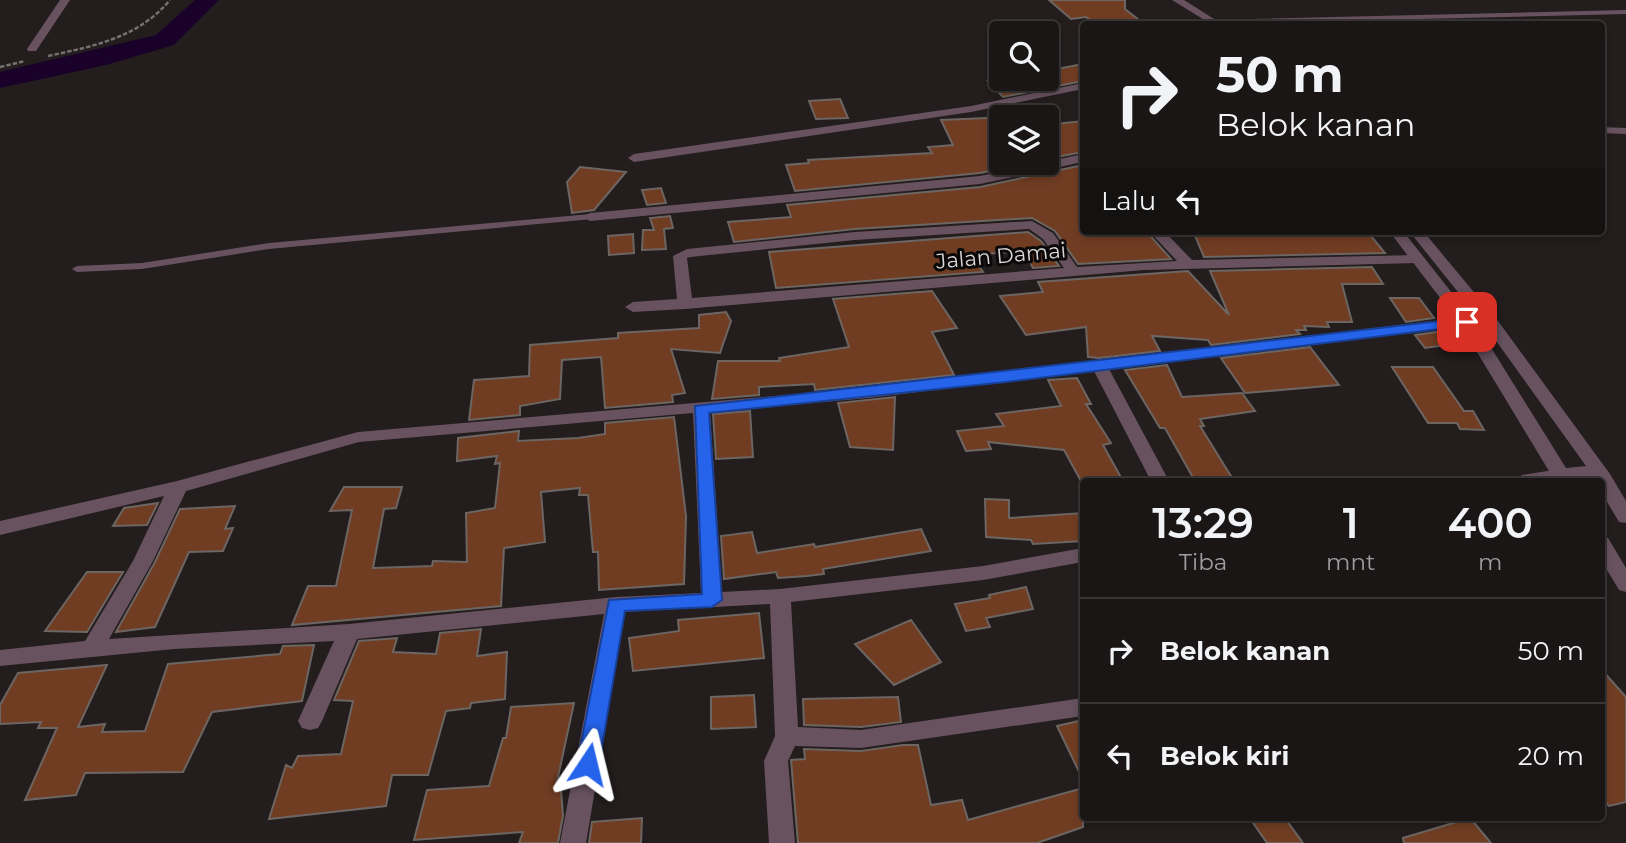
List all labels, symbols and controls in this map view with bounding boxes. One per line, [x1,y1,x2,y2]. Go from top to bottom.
map controls [989,21,1059,175]
button: search [989,21,1059,91]
text: 50 m [1216,45,1344,104]
icon: right [1101,49,1192,140]
button: layers [989,105,1059,175]
text: Belok kanan [1216,105,1416,144]
icon: left [1170,182,1208,220]
text: Lalu [1101,185,1156,217]
street label: Jalan Damai [934,237,1067,274]
pin [1437,292,1497,352]
icon: arrive [1448,303,1486,341]
text: 13:29 [1152,497,1254,549]
text: 1 [1343,497,1359,549]
text: 400 [1448,497,1533,549]
text: Tiba [1179,548,1227,576]
text: mnt [1326,548,1375,576]
text: m [1478,548,1502,576]
icon: right [1101,632,1139,670]
text: Belok kanan [1160,635,1330,667]
text: 50 m [1518,635,1584,667]
position arrow [551,727,625,801]
icon: left [1101,737,1139,775]
text: Belok kiri [1160,740,1289,772]
text: 20 m [1518,740,1584,772]

